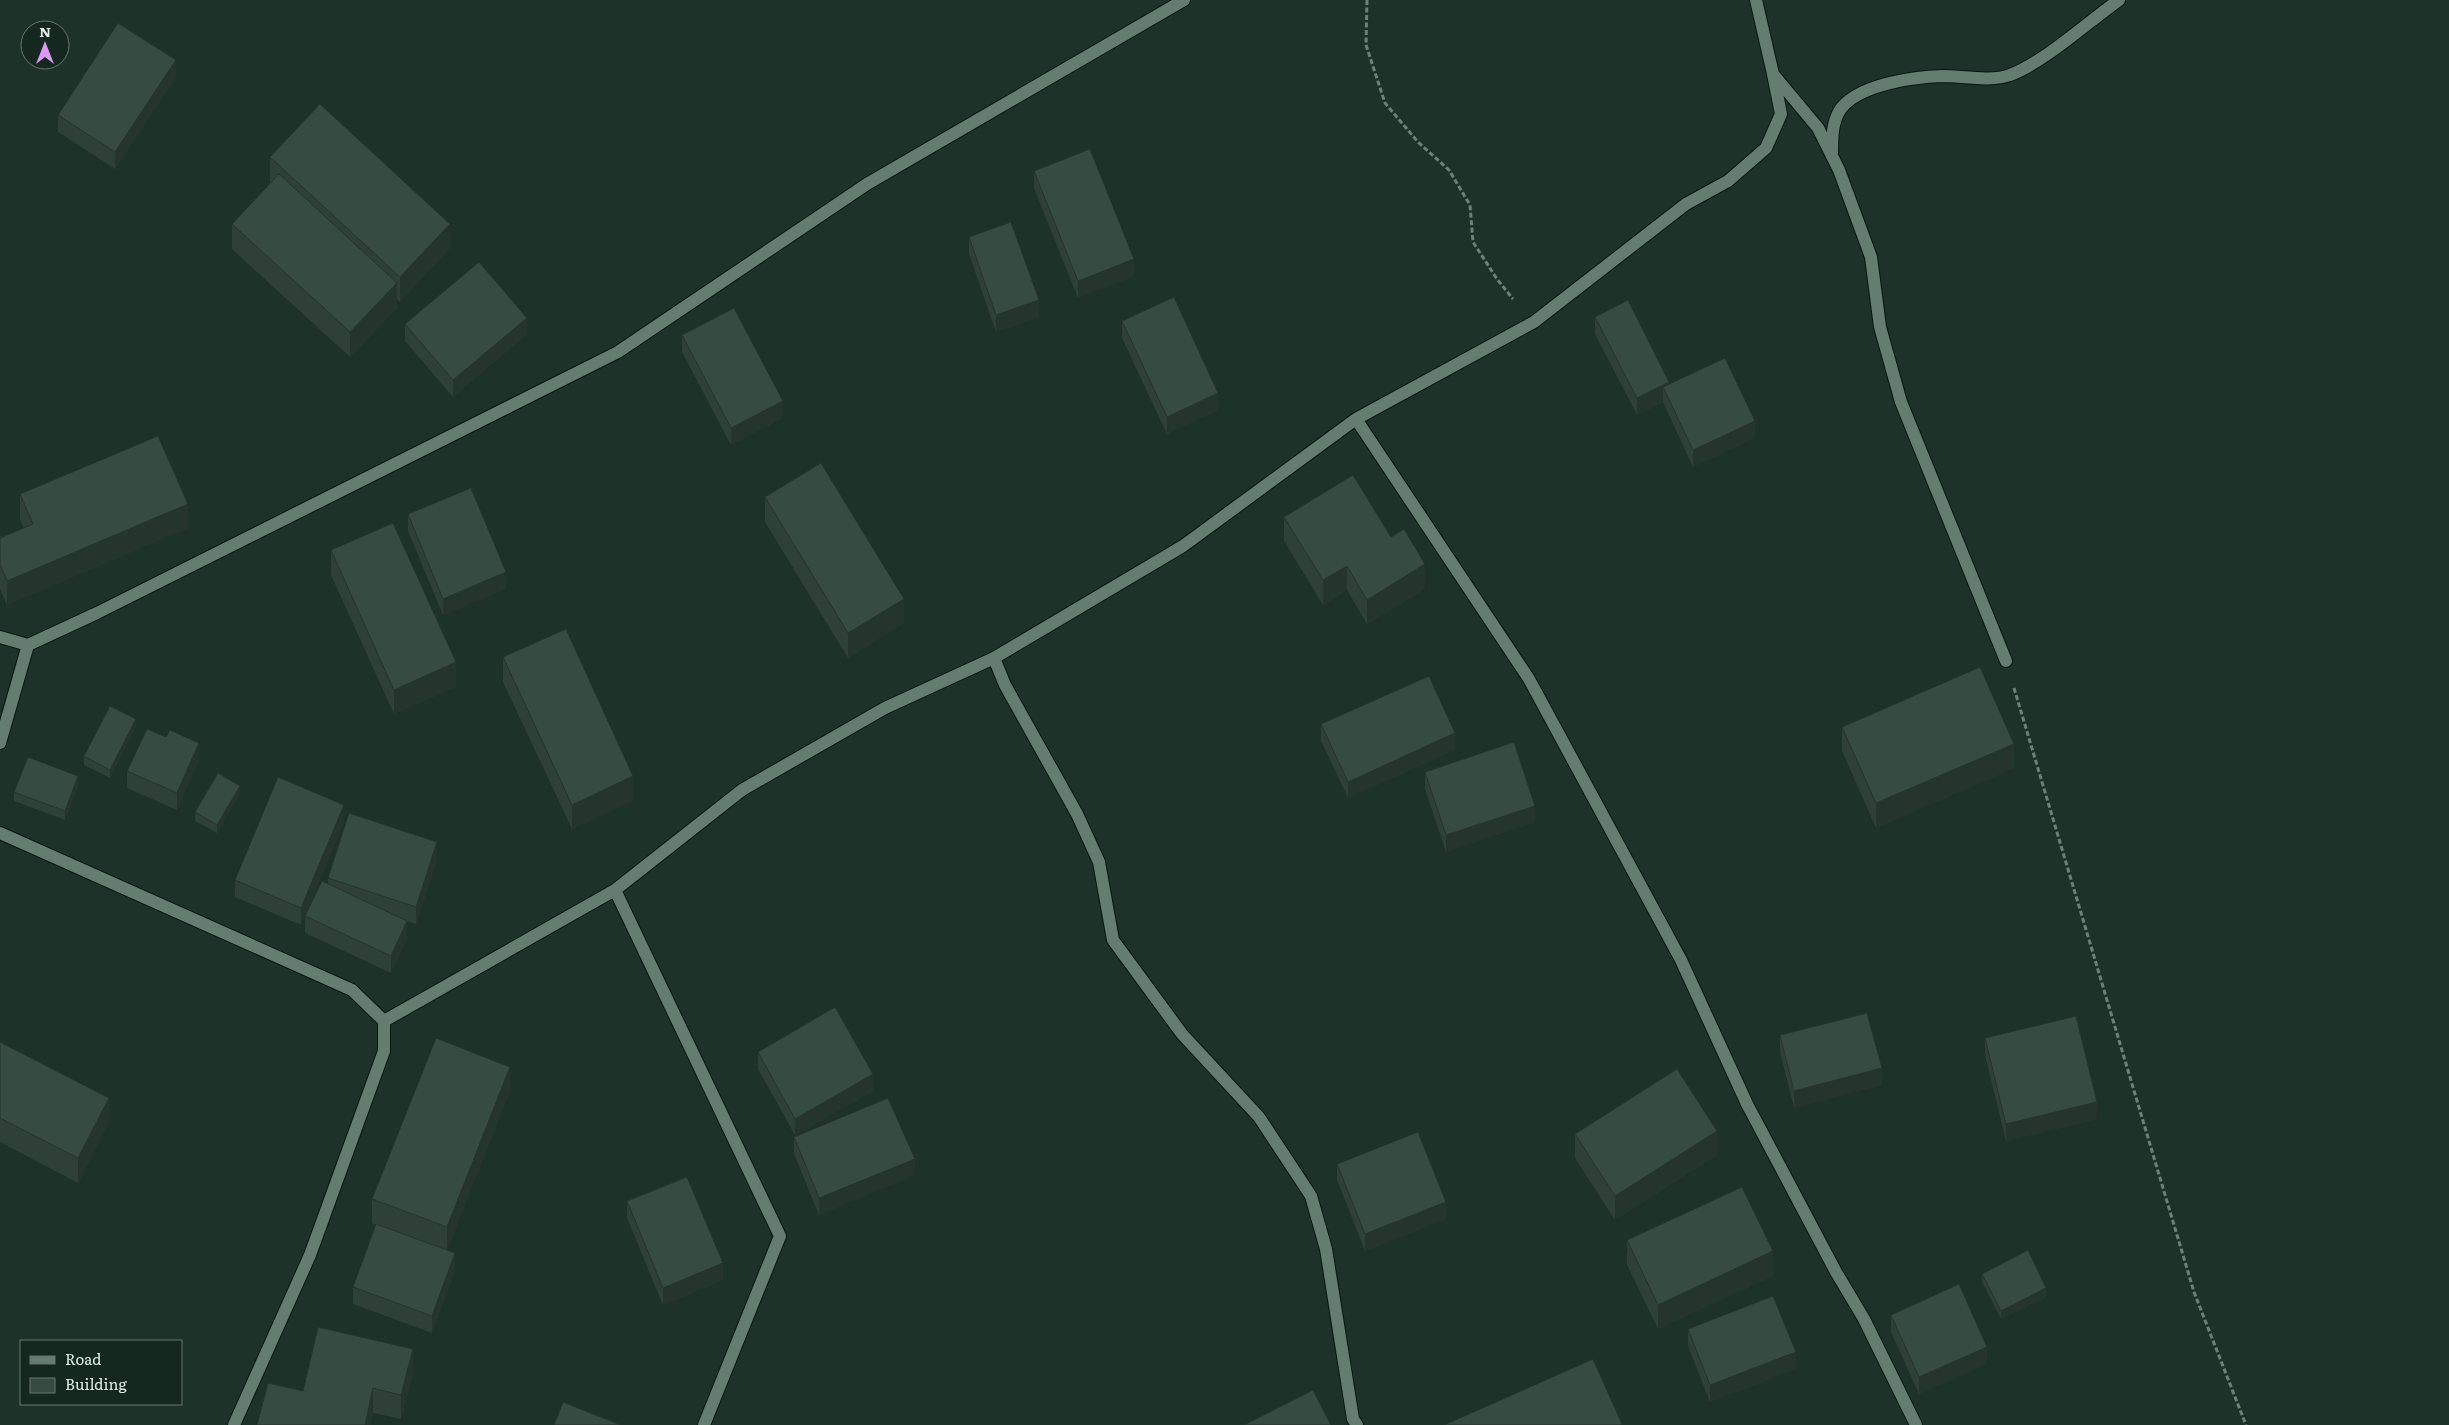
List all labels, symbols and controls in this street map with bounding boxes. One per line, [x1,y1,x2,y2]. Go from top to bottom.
north arrow [20,20,70,70]
text: N [39,21,51,41]
legend [20,1340,182,1405]
text: Road [65,1347,101,1370]
text: Building [65,1372,127,1395]

